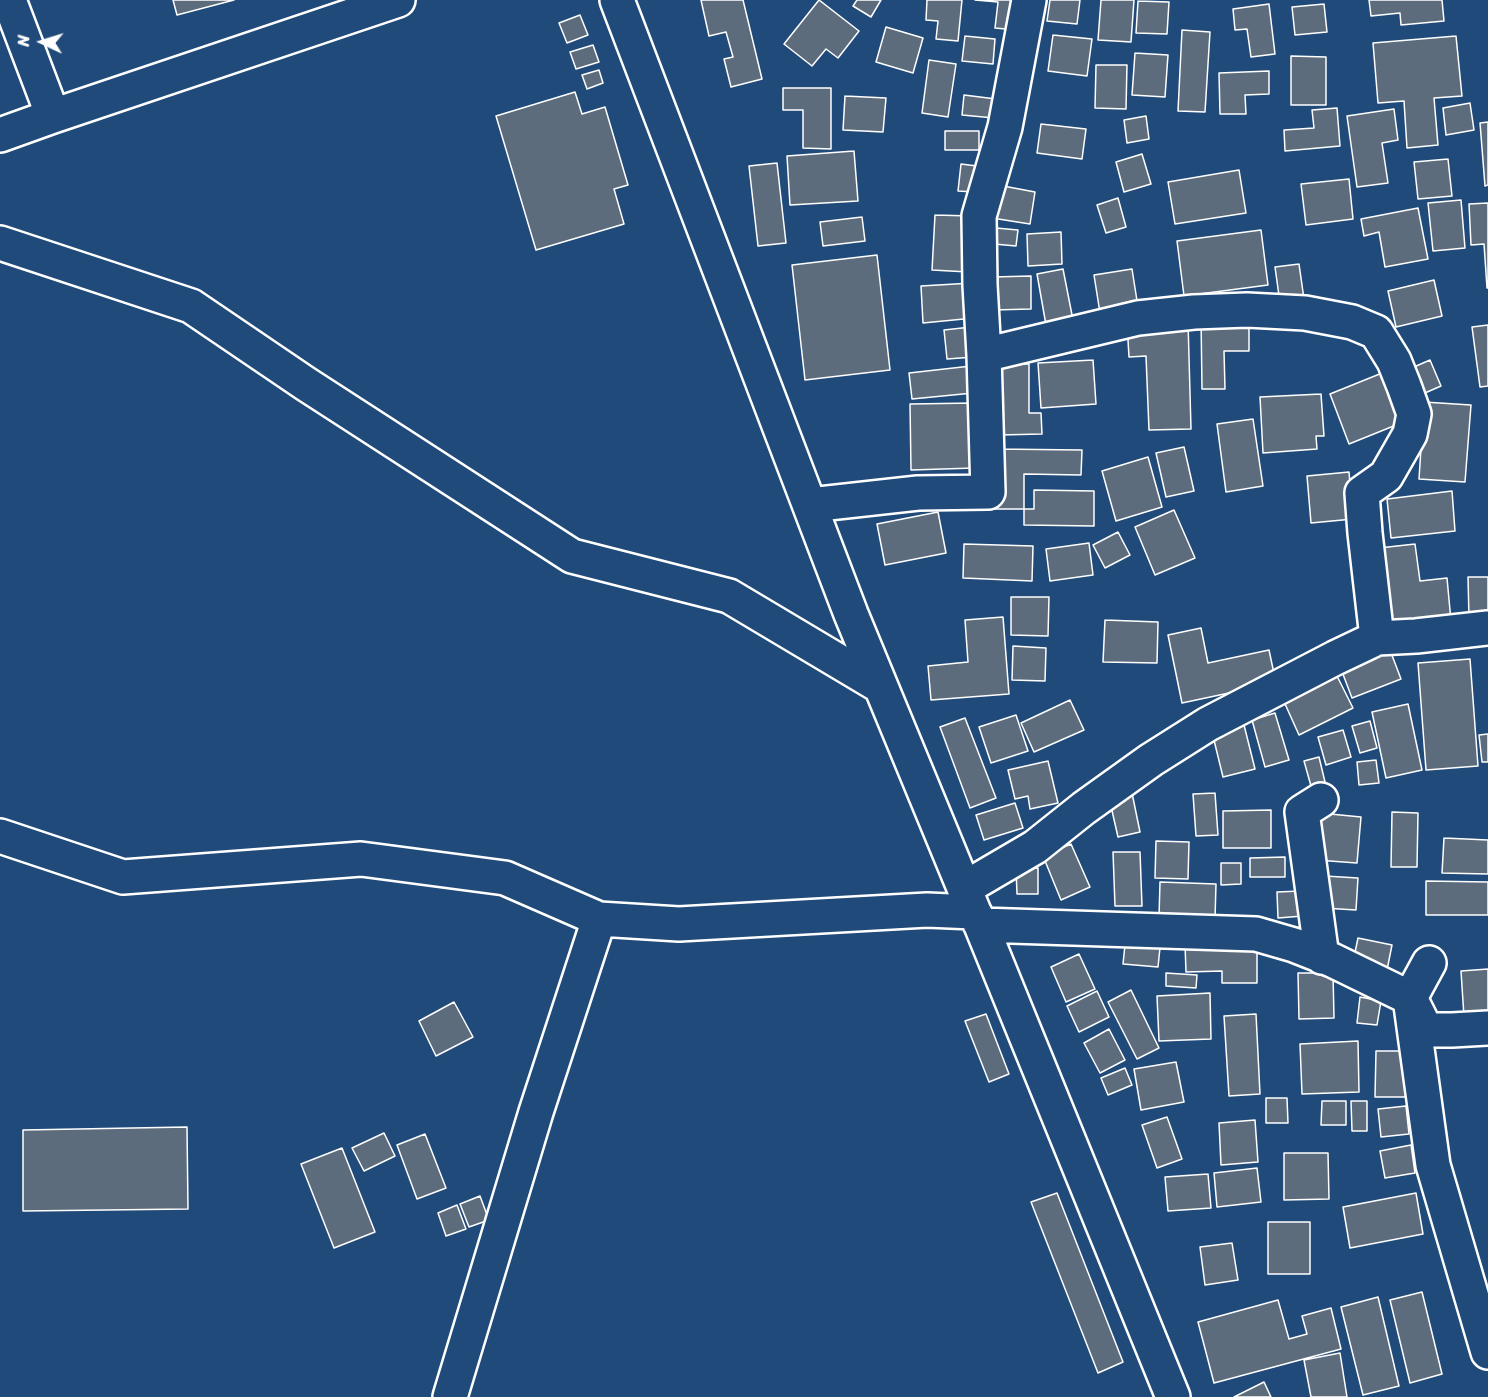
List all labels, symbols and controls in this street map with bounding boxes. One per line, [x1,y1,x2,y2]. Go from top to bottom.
north arrow [12,12,72,72]
text: N [9,34,38,47]

